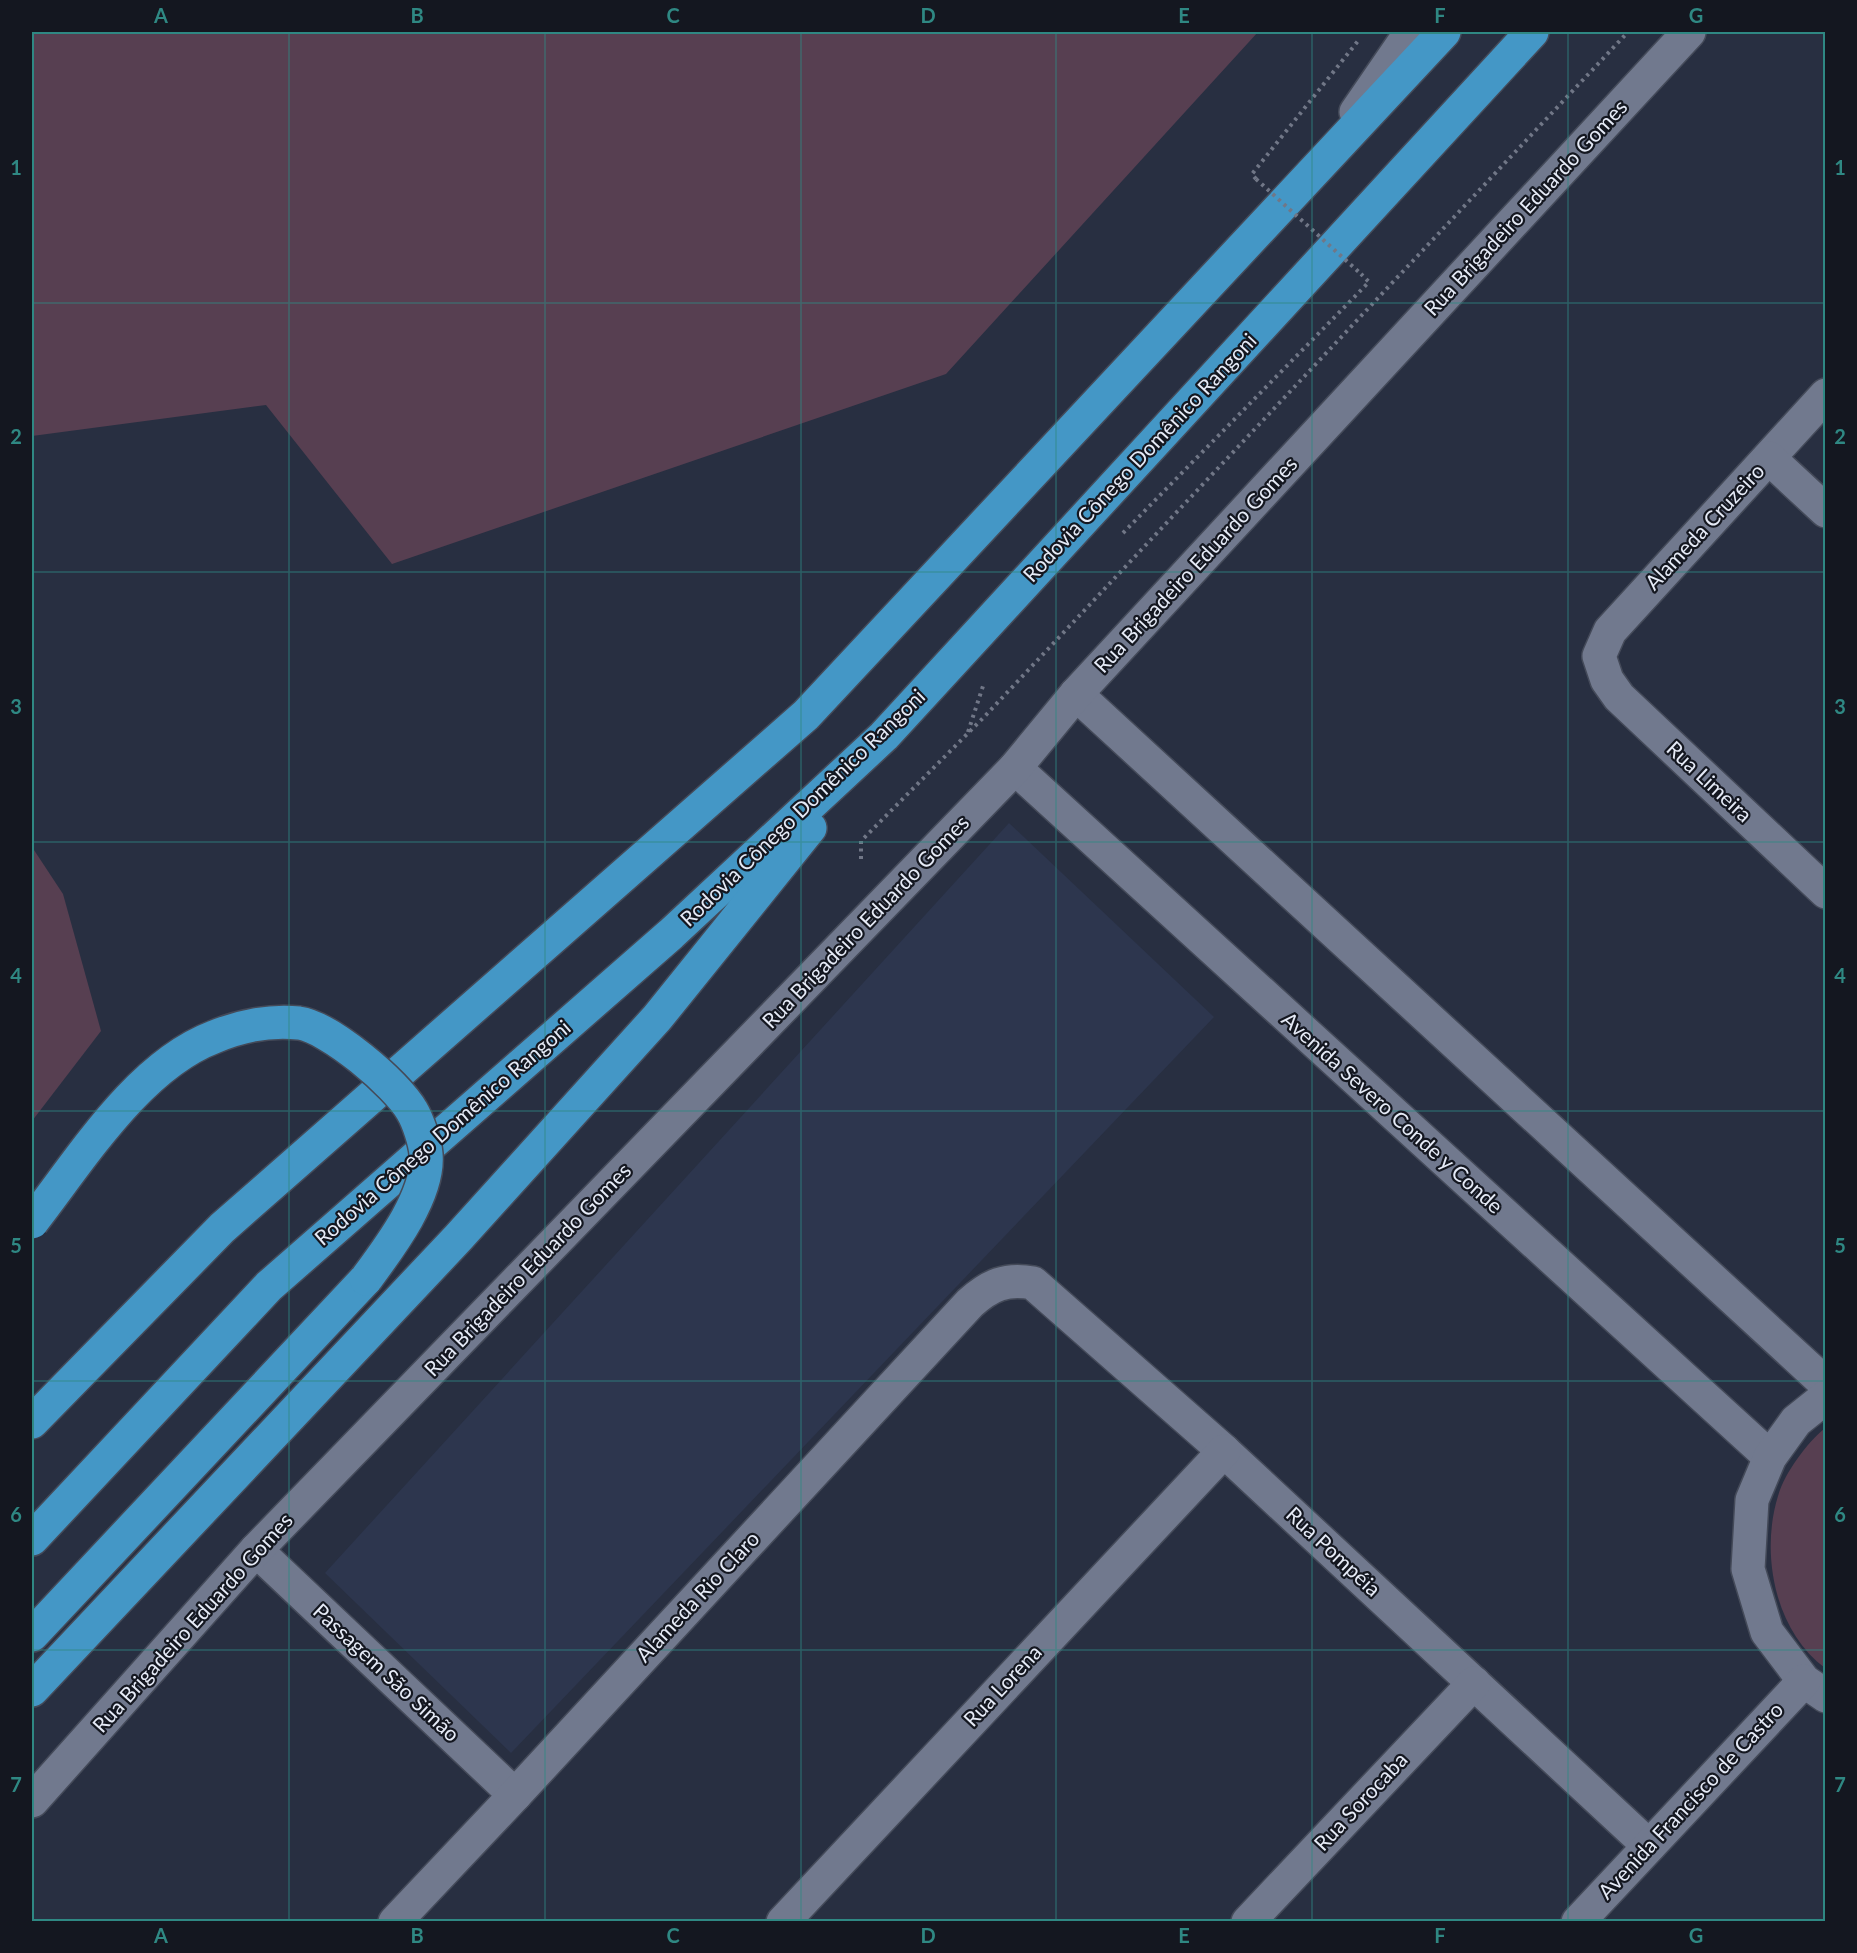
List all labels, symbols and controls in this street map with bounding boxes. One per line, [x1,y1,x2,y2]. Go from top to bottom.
text: A [153,3,168,27]
text: B [410,3,424,27]
text: C [666,3,680,27]
text: D [920,3,936,27]
text: E [1178,3,1190,27]
text: F [1434,3,1446,27]
text: G [1689,3,1703,27]
street label: Rua Brigadeiro Eduardo Gomes [1418,94,1632,320]
text: 1 [10,155,22,179]
text: 1 [1834,155,1846,179]
street label: Rodovia Cônego Domênico Rangoni [1017,328,1261,586]
text: 2 [10,424,22,448]
text: 2 [1834,424,1846,448]
street label: Rua Brigadeiro Eduardo Gomes [1088,451,1302,677]
street label: Alameda Cruzeiro [1639,458,1769,594]
street label: Rodovia Cônego Domênico Rangoni [674,683,930,931]
text: 3 [10,694,22,718]
text: 3 [1834,694,1846,718]
street label: Rua Limeira [1662,735,1758,827]
street label: Rua Brigadeiro Eduardo Gomes [756,809,973,1033]
text: 4 [10,963,22,987]
text: 4 [1834,963,1846,987]
street label: Avenida Severo Conde y Conde [1277,1006,1509,1218]
street label: Rodovia Cônego Domênico Rangoni [309,1014,575,1250]
street label: Rua Brigadeiro Eduardo Gomes [418,1157,635,1381]
text: 5 [10,1233,22,1257]
text: 5 [1834,1233,1846,1257]
street label: Rua Pompéia [1282,1501,1386,1601]
text: 6 [10,1502,22,1526]
text: 6 [1834,1502,1846,1526]
street label: Rua Brigadeiro Eduardo Gomes [87,1507,297,1737]
street label: Alameda Rio Claro [630,1525,764,1666]
street label: Passagem São Simão [309,1598,465,1746]
street label: Rua Lorena [958,1639,1046,1731]
street label: Avenida Francisco de Castro [1592,1696,1788,1903]
street label: Rua Sorocaba [1308,1747,1412,1855]
text: 7 [10,1772,22,1796]
text: 7 [1834,1772,1846,1796]
text: A [153,1923,168,1947]
text: B [410,1923,424,1947]
text: C [666,1923,680,1947]
text: D [920,1923,936,1947]
text: E [1178,1923,1190,1947]
text: F [1434,1923,1446,1947]
text: G [1689,1923,1703,1947]

